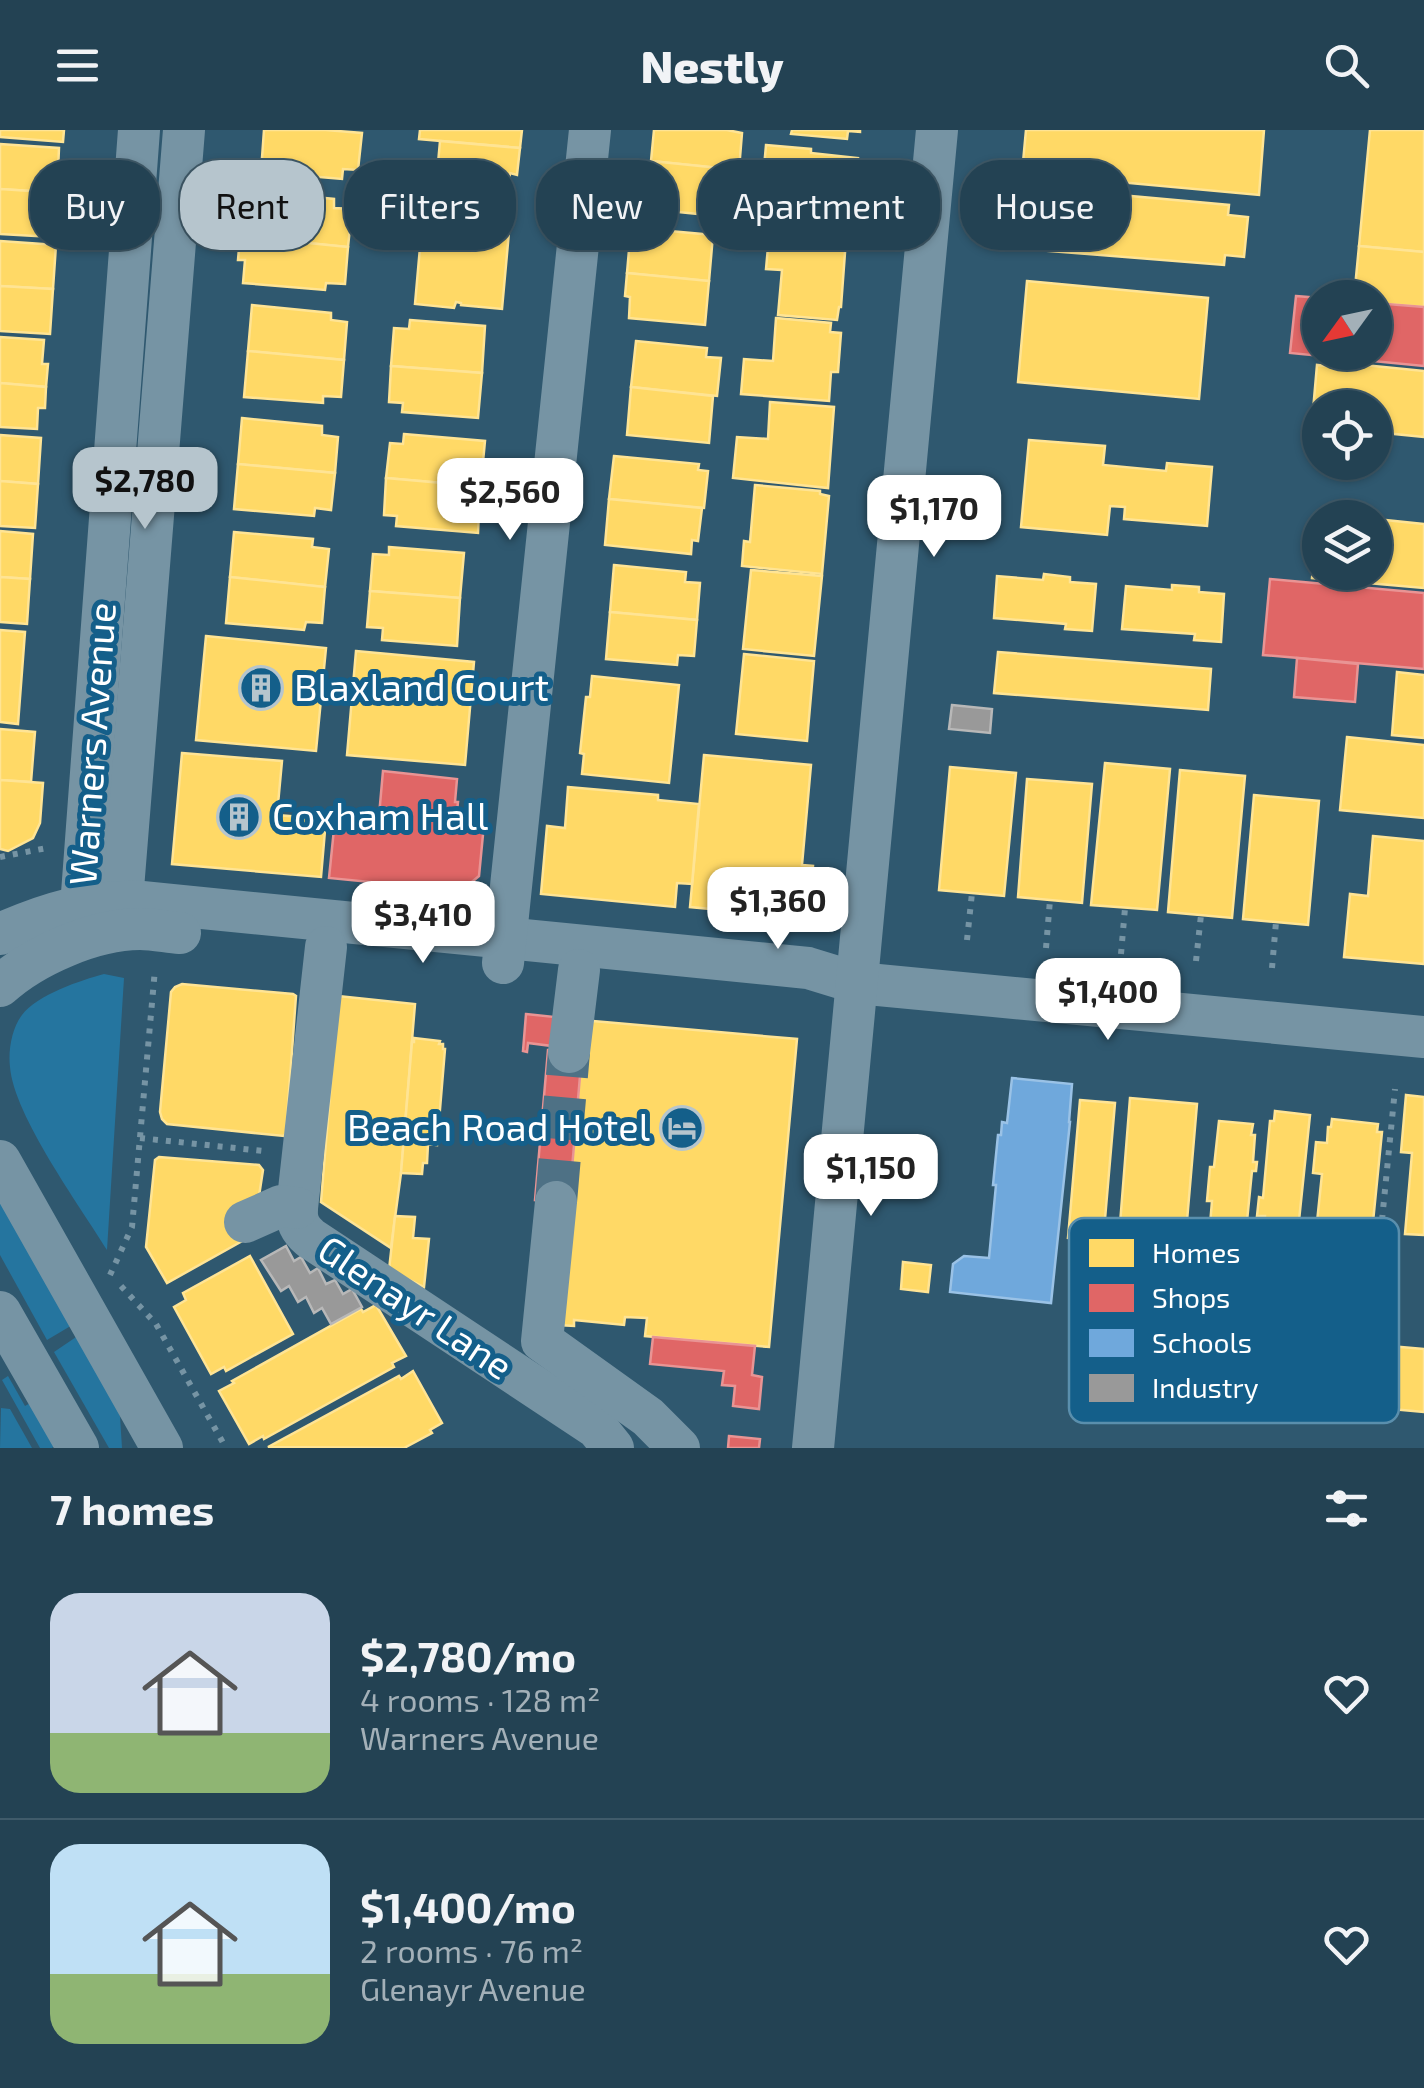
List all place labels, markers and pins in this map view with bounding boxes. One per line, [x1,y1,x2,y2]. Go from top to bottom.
pin: $2,780 [64,447,226,532]
pin: $2,560 [429,458,591,543]
pin: $1,170 [853,475,1015,560]
place label: Blaxland Court [294,663,549,709]
building icon: Blaxland Court [238,665,284,711]
place label: Coxham Hall [272,792,488,838]
building icon: Coxham Hall [216,794,262,840]
pin: $1,360 [697,867,859,952]
pin: $3,410 [342,881,504,966]
pin: $1,400 [1027,958,1189,1043]
place label: Beach Road Hotel [347,1103,650,1149]
hotel icon: Beach Road Hotel [659,1105,705,1151]
pin: $1,150 [790,1134,952,1219]

